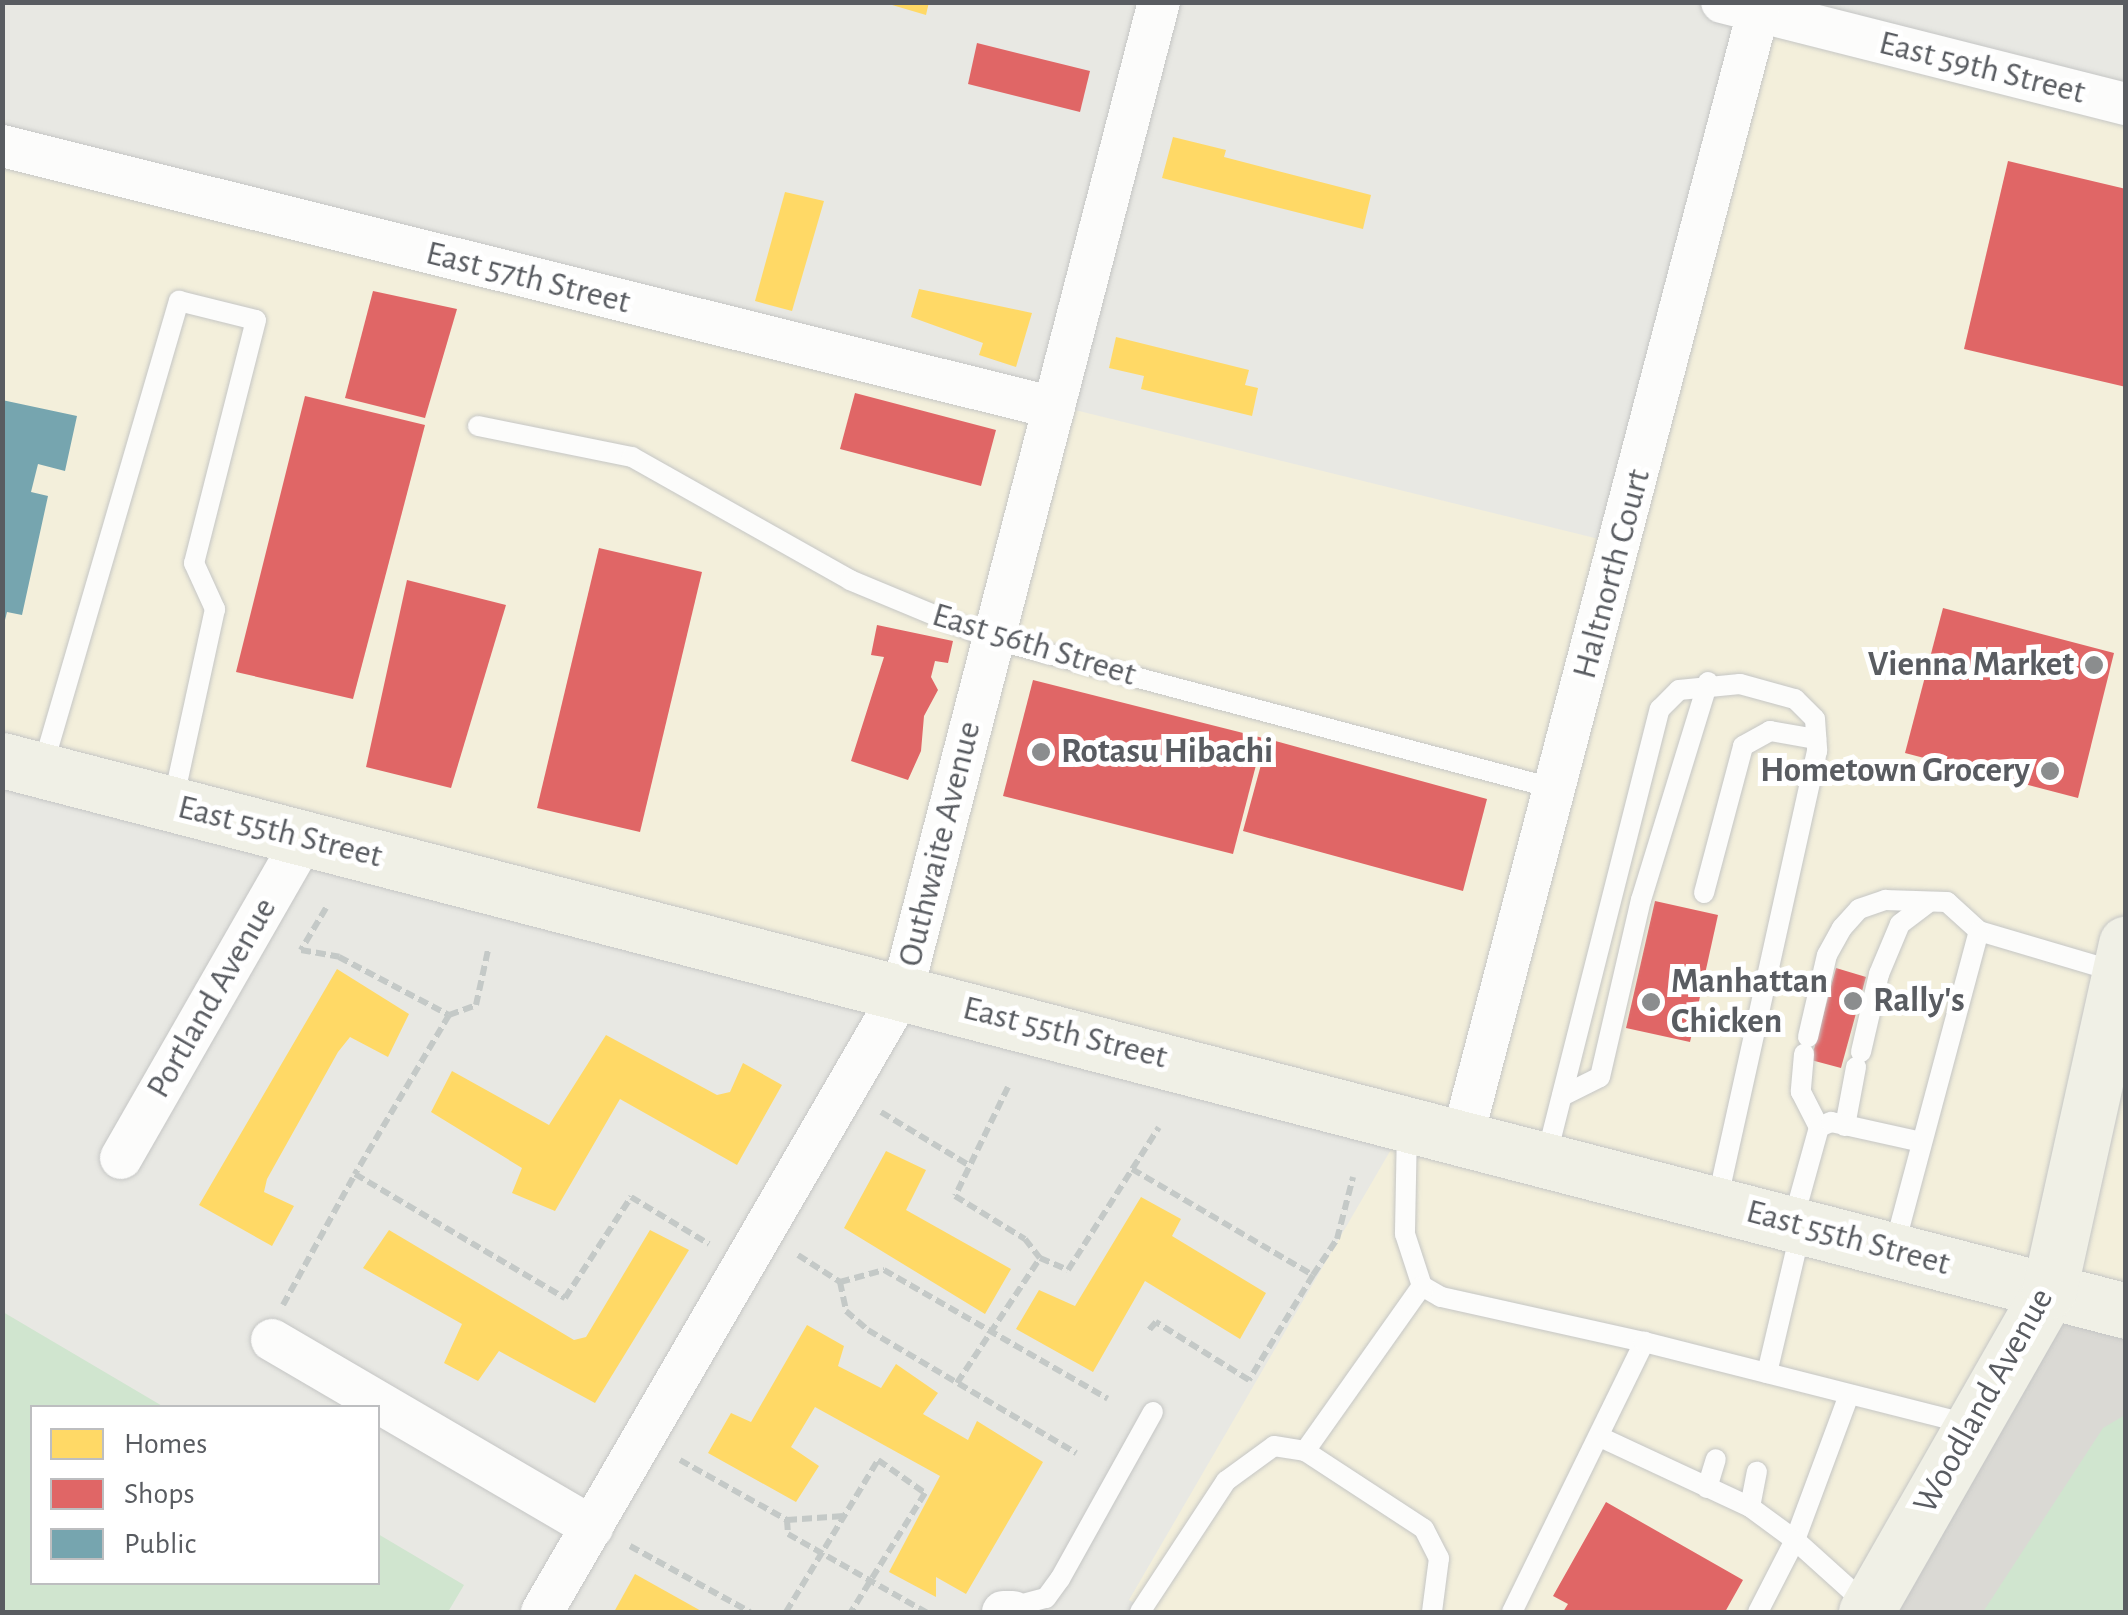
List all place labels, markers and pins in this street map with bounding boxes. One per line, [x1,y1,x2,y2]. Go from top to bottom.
place label: Vienna Market [1868,644,2074,686]
marker: Vienna Market [2083,654,2105,676]
place label: Rotasu Hibachi [1061,731,1273,773]
marker: Rotasu Hibachi [1030,741,1052,763]
place label: Hometown Grocery [1760,750,2030,792]
marker: Hometown Grocery [2039,760,2061,782]
place label: Manhattan Chicken [1671,961,1828,1043]
place label: Rally's [1873,980,1965,1022]
marker: Rally's [1842,990,1864,1012]
marker: Manhattan Chicken [1640,991,1662,1013]

